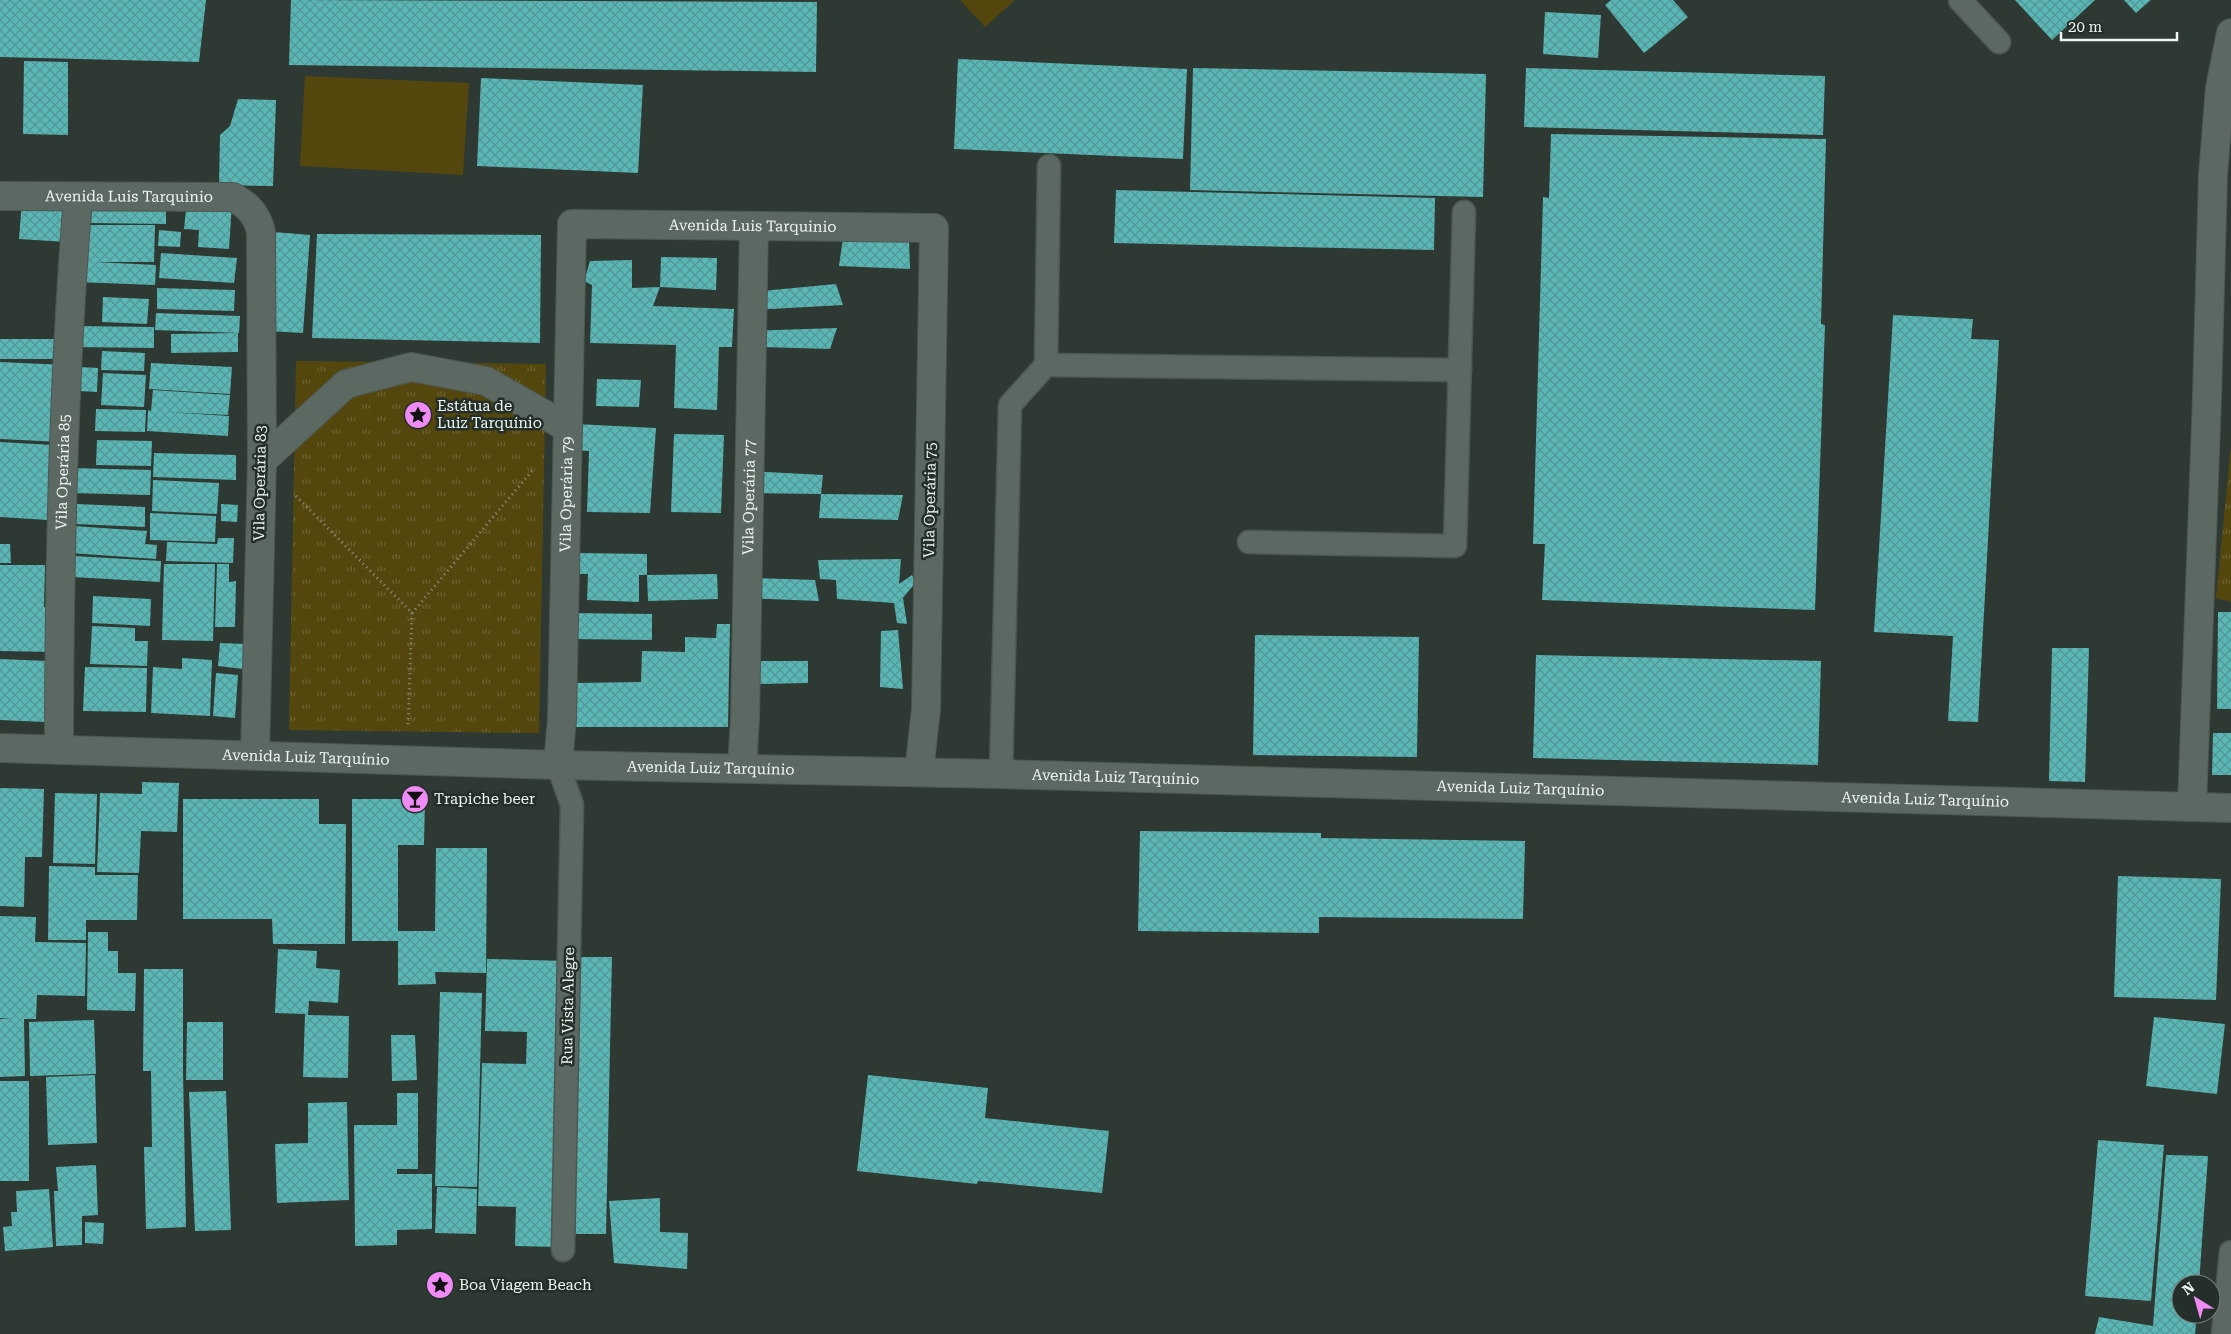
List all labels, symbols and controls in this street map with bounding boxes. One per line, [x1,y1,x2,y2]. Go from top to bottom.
scale bar [2061,10,2177,42]
text: 20 m [2068,18,2103,36]
street label: Avenida Luis Tarquinio [45,187,213,206]
street label: Avenida Luis Tarquinio [669,216,837,236]
place label: Estátua de Luiz Tarquínio [437,397,542,432]
place icon: Estátua de Luiz Tarquínio [403,400,433,430]
street label: Vila Operária 85 [52,414,74,530]
street label: Vila Operária 83 [250,425,270,541]
street label: Vila Operária 79 [556,436,577,552]
street label: Vila Operária 77 [739,439,759,555]
street label: Vila Operária 75 [920,442,940,558]
street label: Avenida Luiz Tarquínio [222,746,390,769]
street label: Avenida Luiz Tarquínio [627,757,795,779]
street label: Avenida Luiz Tarquínio [1032,766,1200,788]
street label: Avenida Luiz Tarquínio [1436,777,1605,800]
bar icon: Trapiche beer [400,784,430,814]
street label: Avenida Luiz Tarquínio [1841,788,2009,811]
place label: Trapiche beer [434,790,535,808]
street label: Rua Vista Alegre [558,947,578,1065]
place icon: Boa Viagem Beach [425,1270,455,1300]
north arrow [2171,1274,2221,1324]
place label: Boa Viagem Beach [459,1276,592,1294]
text: N [2179,1279,2197,1298]

